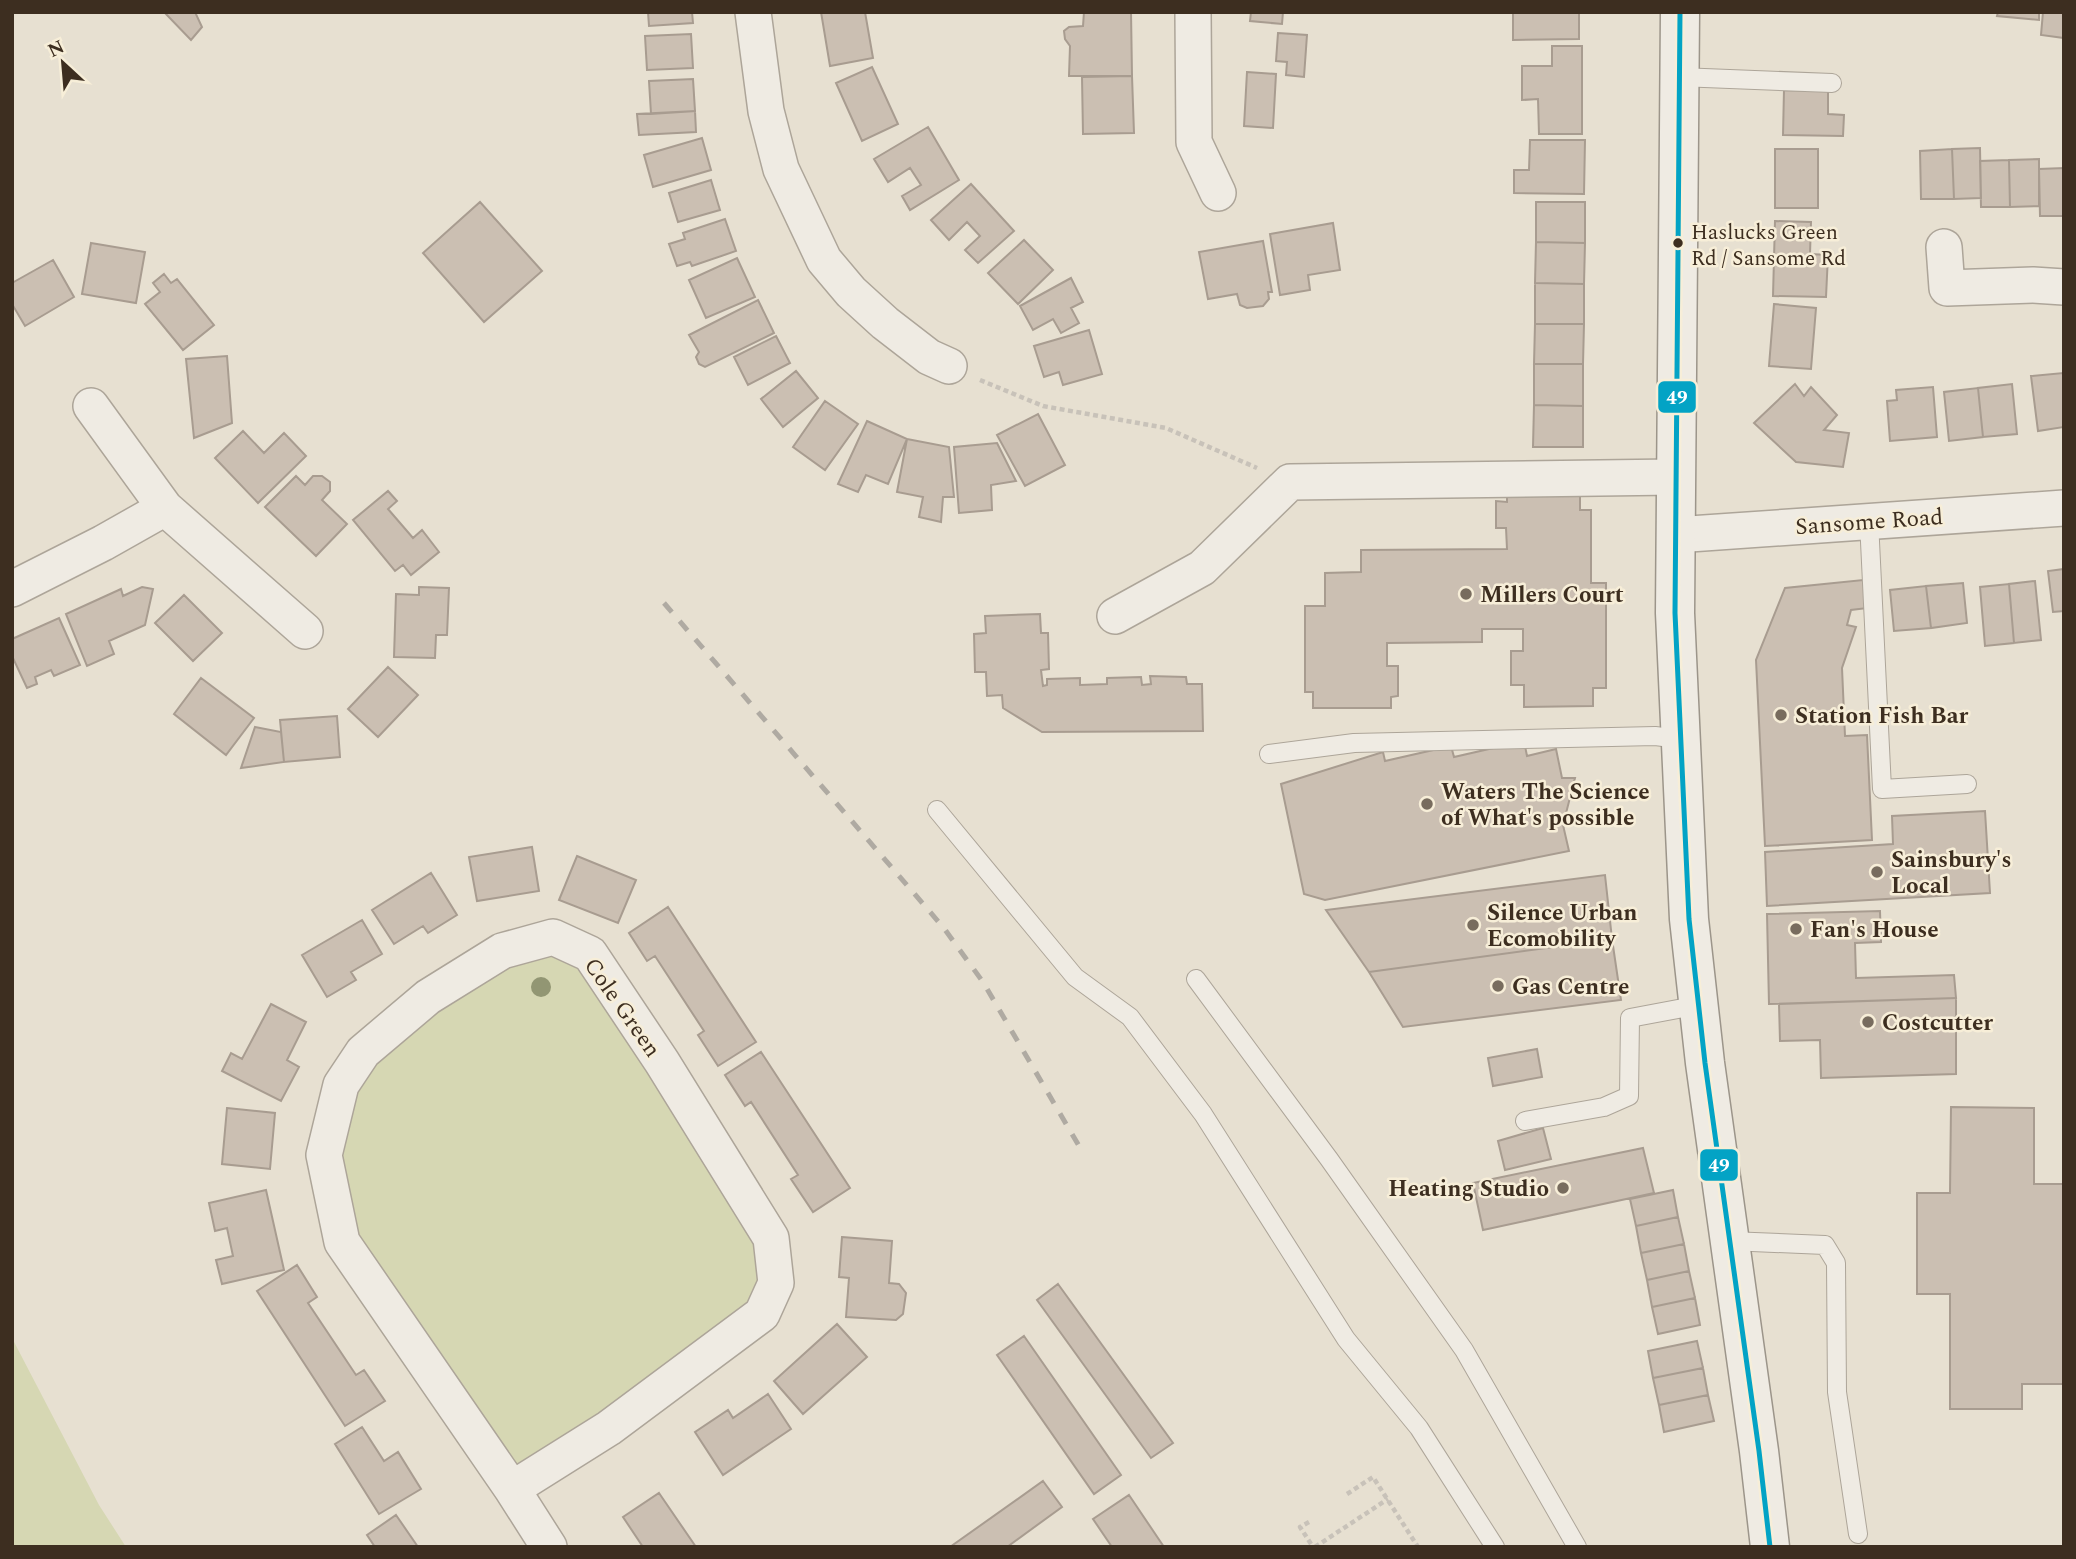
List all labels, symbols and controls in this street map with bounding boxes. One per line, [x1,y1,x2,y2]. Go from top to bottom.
north arrow [28,28,98,98]
text: N [43,33,70,66]
place label: Haslucks Green Rd / Sansome Rd [1691,217,1846,275]
marker: Haslucks Green Rd / Sansome Rd [1671,236,1685,250]
line badge: 49 [1657,380,1697,414]
text: 49 [1666,384,1688,413]
street label: Sansome Road [1794,500,1944,545]
place label: Millers Court [1480,578,1624,613]
marker: Millers Court [1458,586,1474,602]
place label: Station Fish Bar [1795,699,1969,734]
marker: Station Fish Bar [1773,707,1789,723]
place label: Waters The Science of What's possible [1441,775,1650,836]
marker: Waters The Science of What's possible [1419,796,1435,812]
place label: Sainsbury's Local [1891,843,2012,904]
marker: Sainsbury's Local [1869,864,1885,880]
place label: Silence Urban Ecomobility [1487,896,1637,957]
place label: Fan's House [1810,913,1939,948]
marker: Silence Urban Ecomobility [1465,917,1481,933]
marker: Fan's House [1788,921,1804,937]
street label: Cole Green [574,951,669,1065]
place label: Gas Centre [1512,970,1629,1005]
marker: Gas Centre [1490,978,1506,994]
place label: Costcutter [1882,1006,1993,1041]
marker: Costcutter [1860,1014,1876,1030]
line badge: 49 [1699,1148,1739,1182]
text: 49 [1708,1152,1730,1181]
place label: Heating Studio [1388,1172,1549,1207]
marker: Heating Studio [1555,1180,1571,1196]

